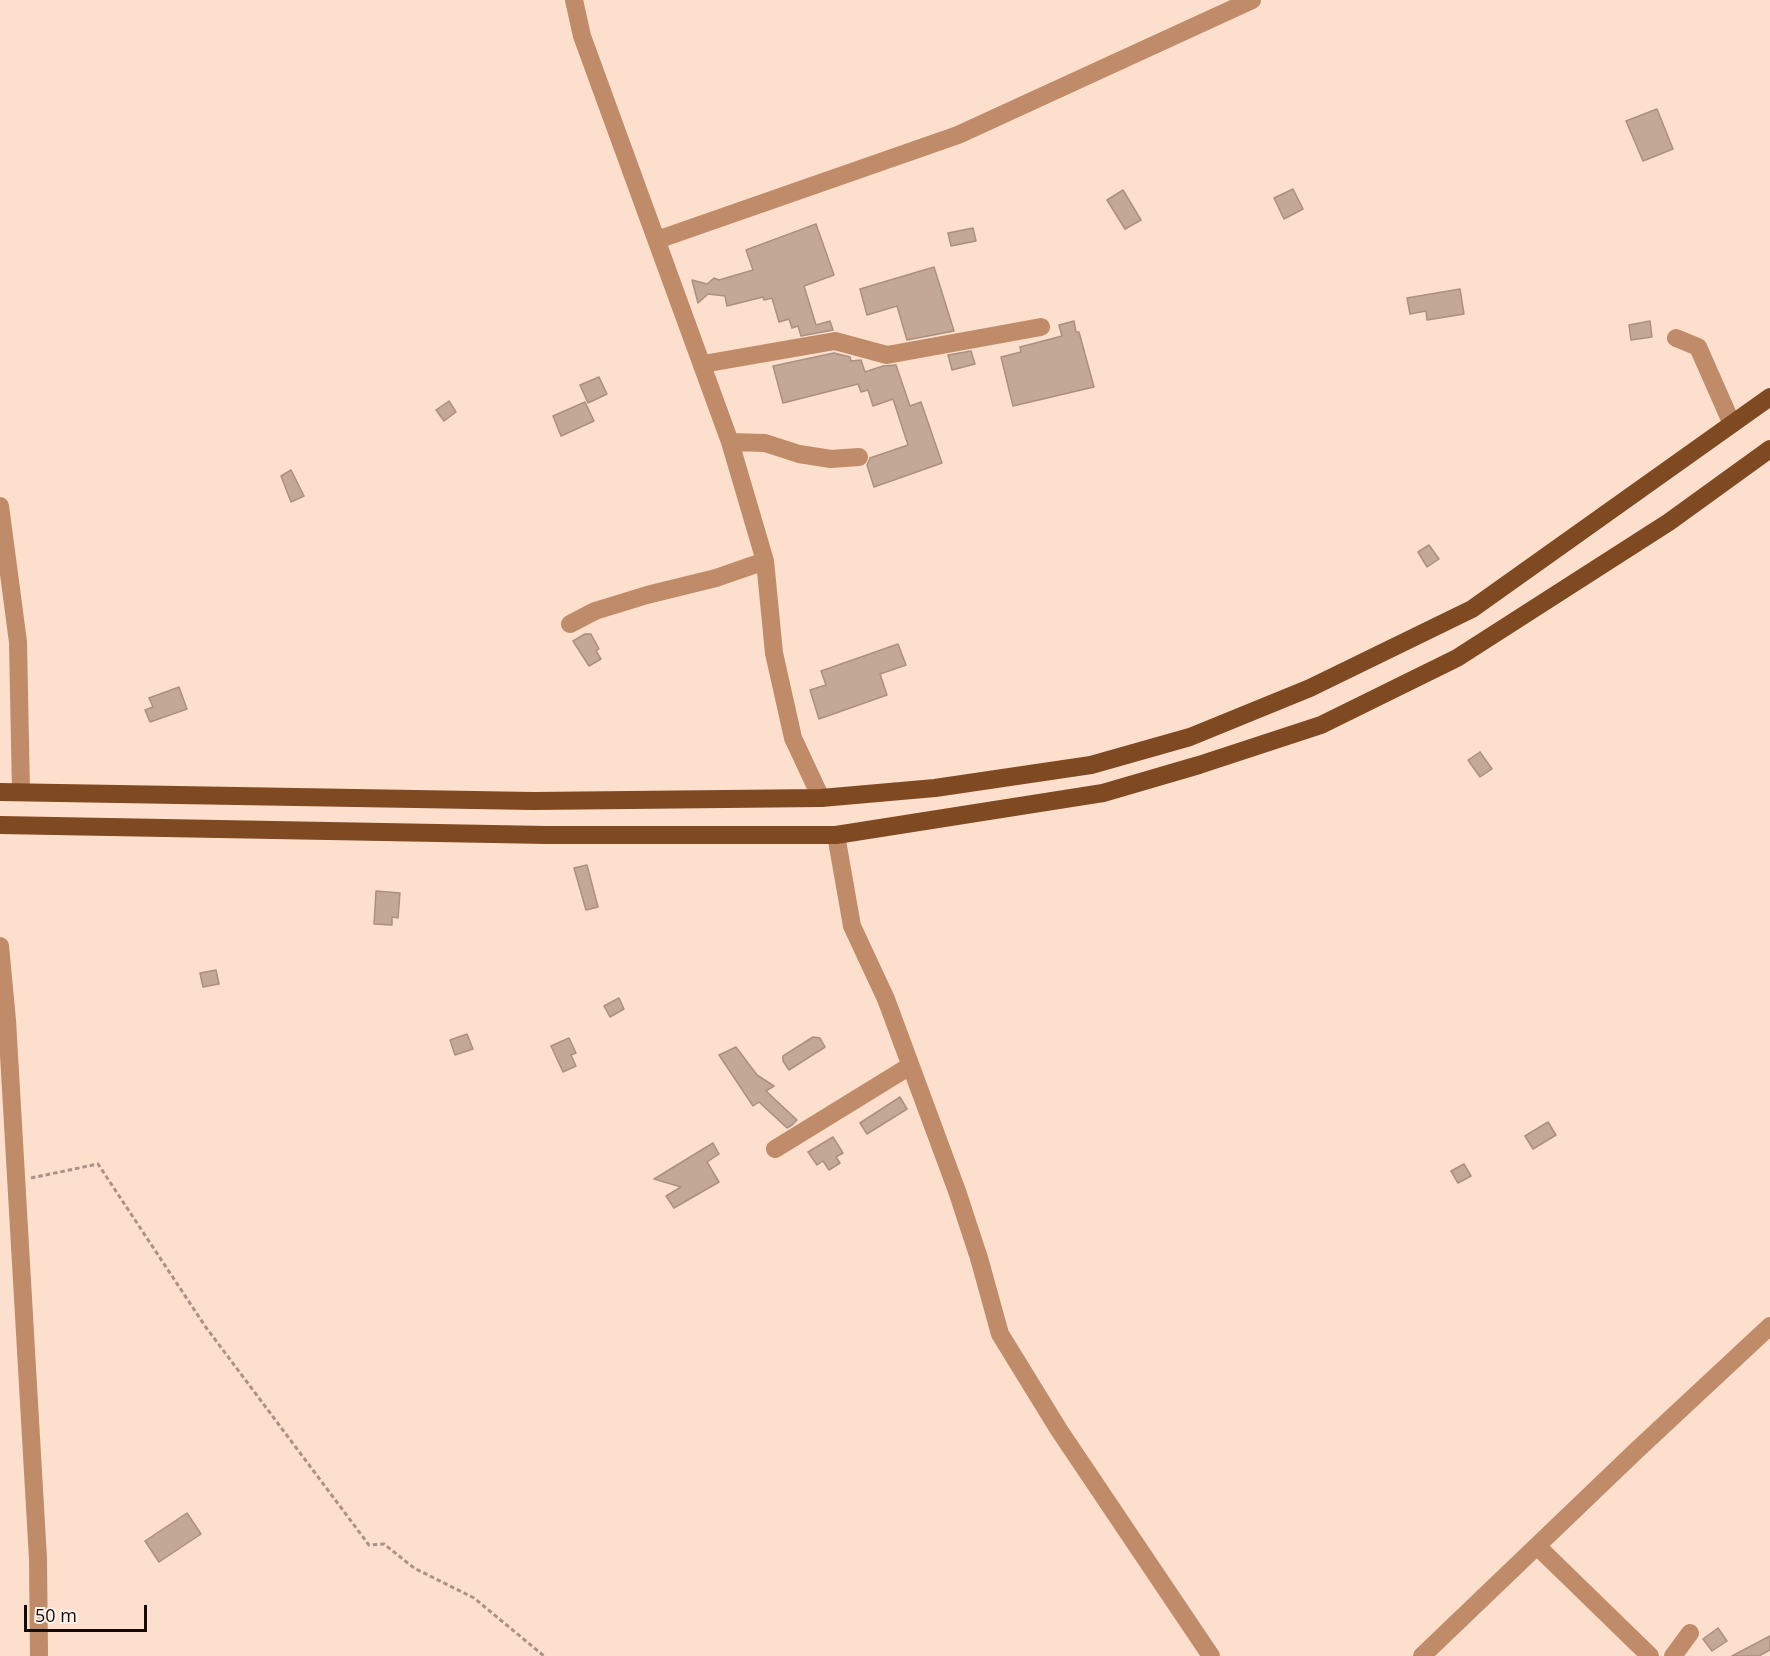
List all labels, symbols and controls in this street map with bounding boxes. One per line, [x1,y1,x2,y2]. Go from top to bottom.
scale bar [27,1593,150,1631]
text: 50 m [35,1603,77,1627]

